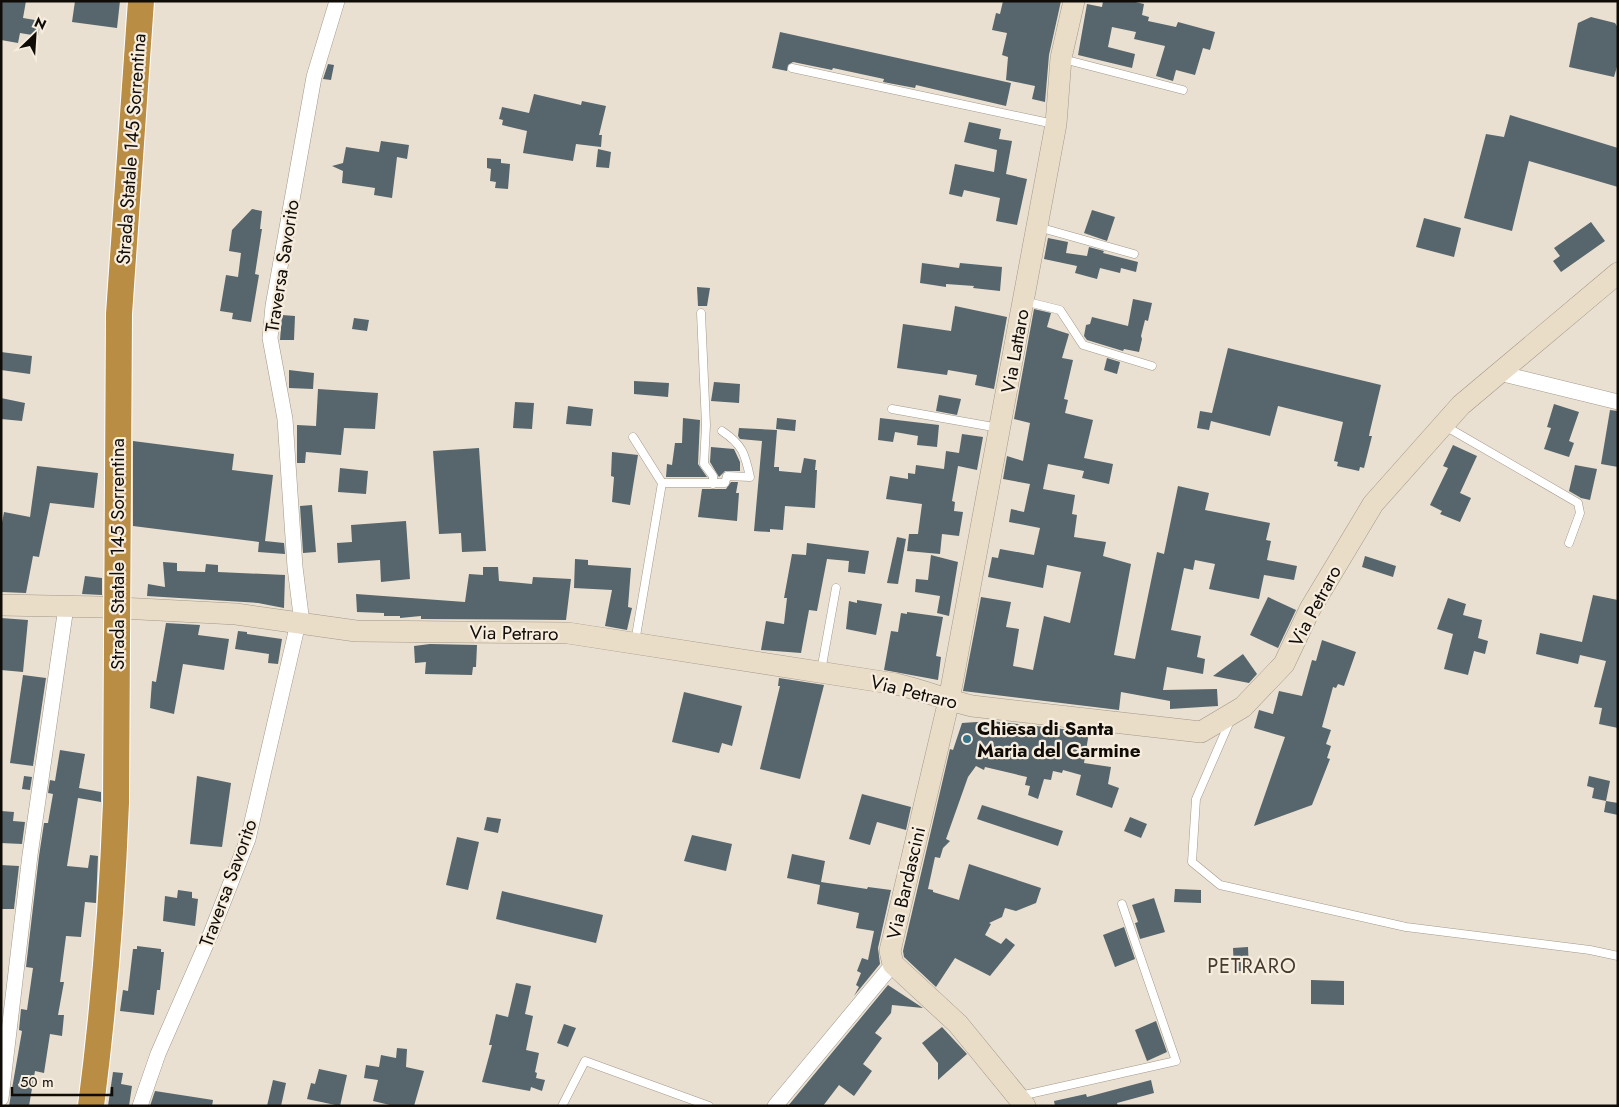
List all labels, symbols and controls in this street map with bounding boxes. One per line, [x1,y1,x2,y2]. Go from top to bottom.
north arrow [10,10,60,60]
text: N [31,12,50,35]
street label: Strada Statale 145 Sorrentina [109,32,153,266]
street label: Traversa Savorito [258,198,306,334]
street label: Via Lattaro [994,307,1036,395]
street label: Strada Statale 145 Sorrentina [104,438,131,670]
street label: Via Petraro [1282,560,1348,652]
street label: Via Petraro [469,619,559,647]
street label: Via Petraro [868,668,960,716]
place label: Chiesa di Santa Maria del Carmine [977,715,1141,764]
marker: Chiesa di Santa Maria del Carmine [961,733,973,745]
street label: Traversa Savorito [192,815,264,951]
street label: Via Bardascini [880,824,932,942]
district label: PETRARO [1207,952,1297,981]
scale bar [12,1064,112,1096]
text: 50 m [20,1071,54,1093]

